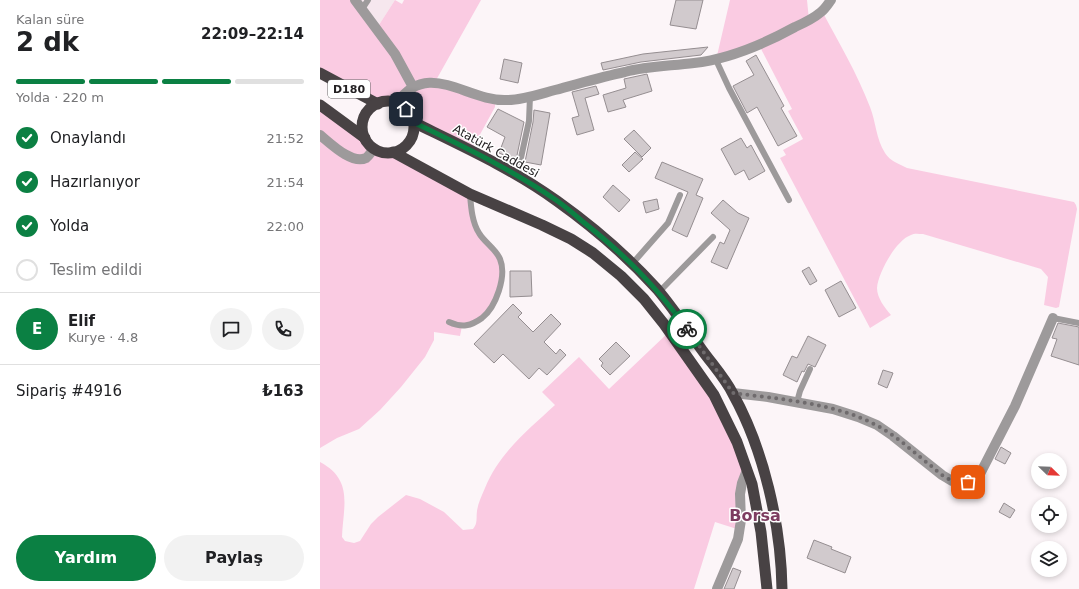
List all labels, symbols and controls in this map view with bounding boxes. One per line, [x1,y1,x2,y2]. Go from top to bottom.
text: Kalan süre [16,12,84,27]
text: 22:09–22:14 [201,25,304,43]
text: 2 dk [16,27,79,57]
road number: D180 [328,80,370,98]
text: Yolda · 220 m [16,90,104,105]
pin [389,92,423,126]
icon: home [395,98,417,120]
street label: Atatürk Caddesi [451,122,541,180]
icon: check [16,127,38,149]
text: Onaylandı [50,129,126,147]
text: 21:52 [267,131,304,146]
icon: check [16,171,38,193]
text: Hazırlanıyor [50,173,140,191]
text: 21:54 [267,175,304,190]
icon: check [16,215,38,237]
text: Yolda [50,217,89,235]
text: 22:00 [267,219,304,234]
text: Teslim edildi [50,261,142,279]
button: chat [210,308,252,350]
button: phone [262,308,304,350]
courier [667,309,707,349]
text: Elif [68,312,95,330]
icon: bike [676,318,698,340]
text: E [32,320,42,338]
text: Kurye · 4.8 [68,330,138,345]
text: Sipariş #4916 [16,382,122,400]
text: ₺163 [262,382,304,400]
north arrow [1031,453,1067,489]
map controls [1031,453,1067,577]
pin [951,465,985,499]
icon: bag [957,471,979,493]
button: locate [1031,497,1067,533]
district label: Borsa [729,506,781,525]
button: Yardım [16,535,156,581]
button: Paylaş [164,535,304,581]
button: layers [1031,541,1067,577]

